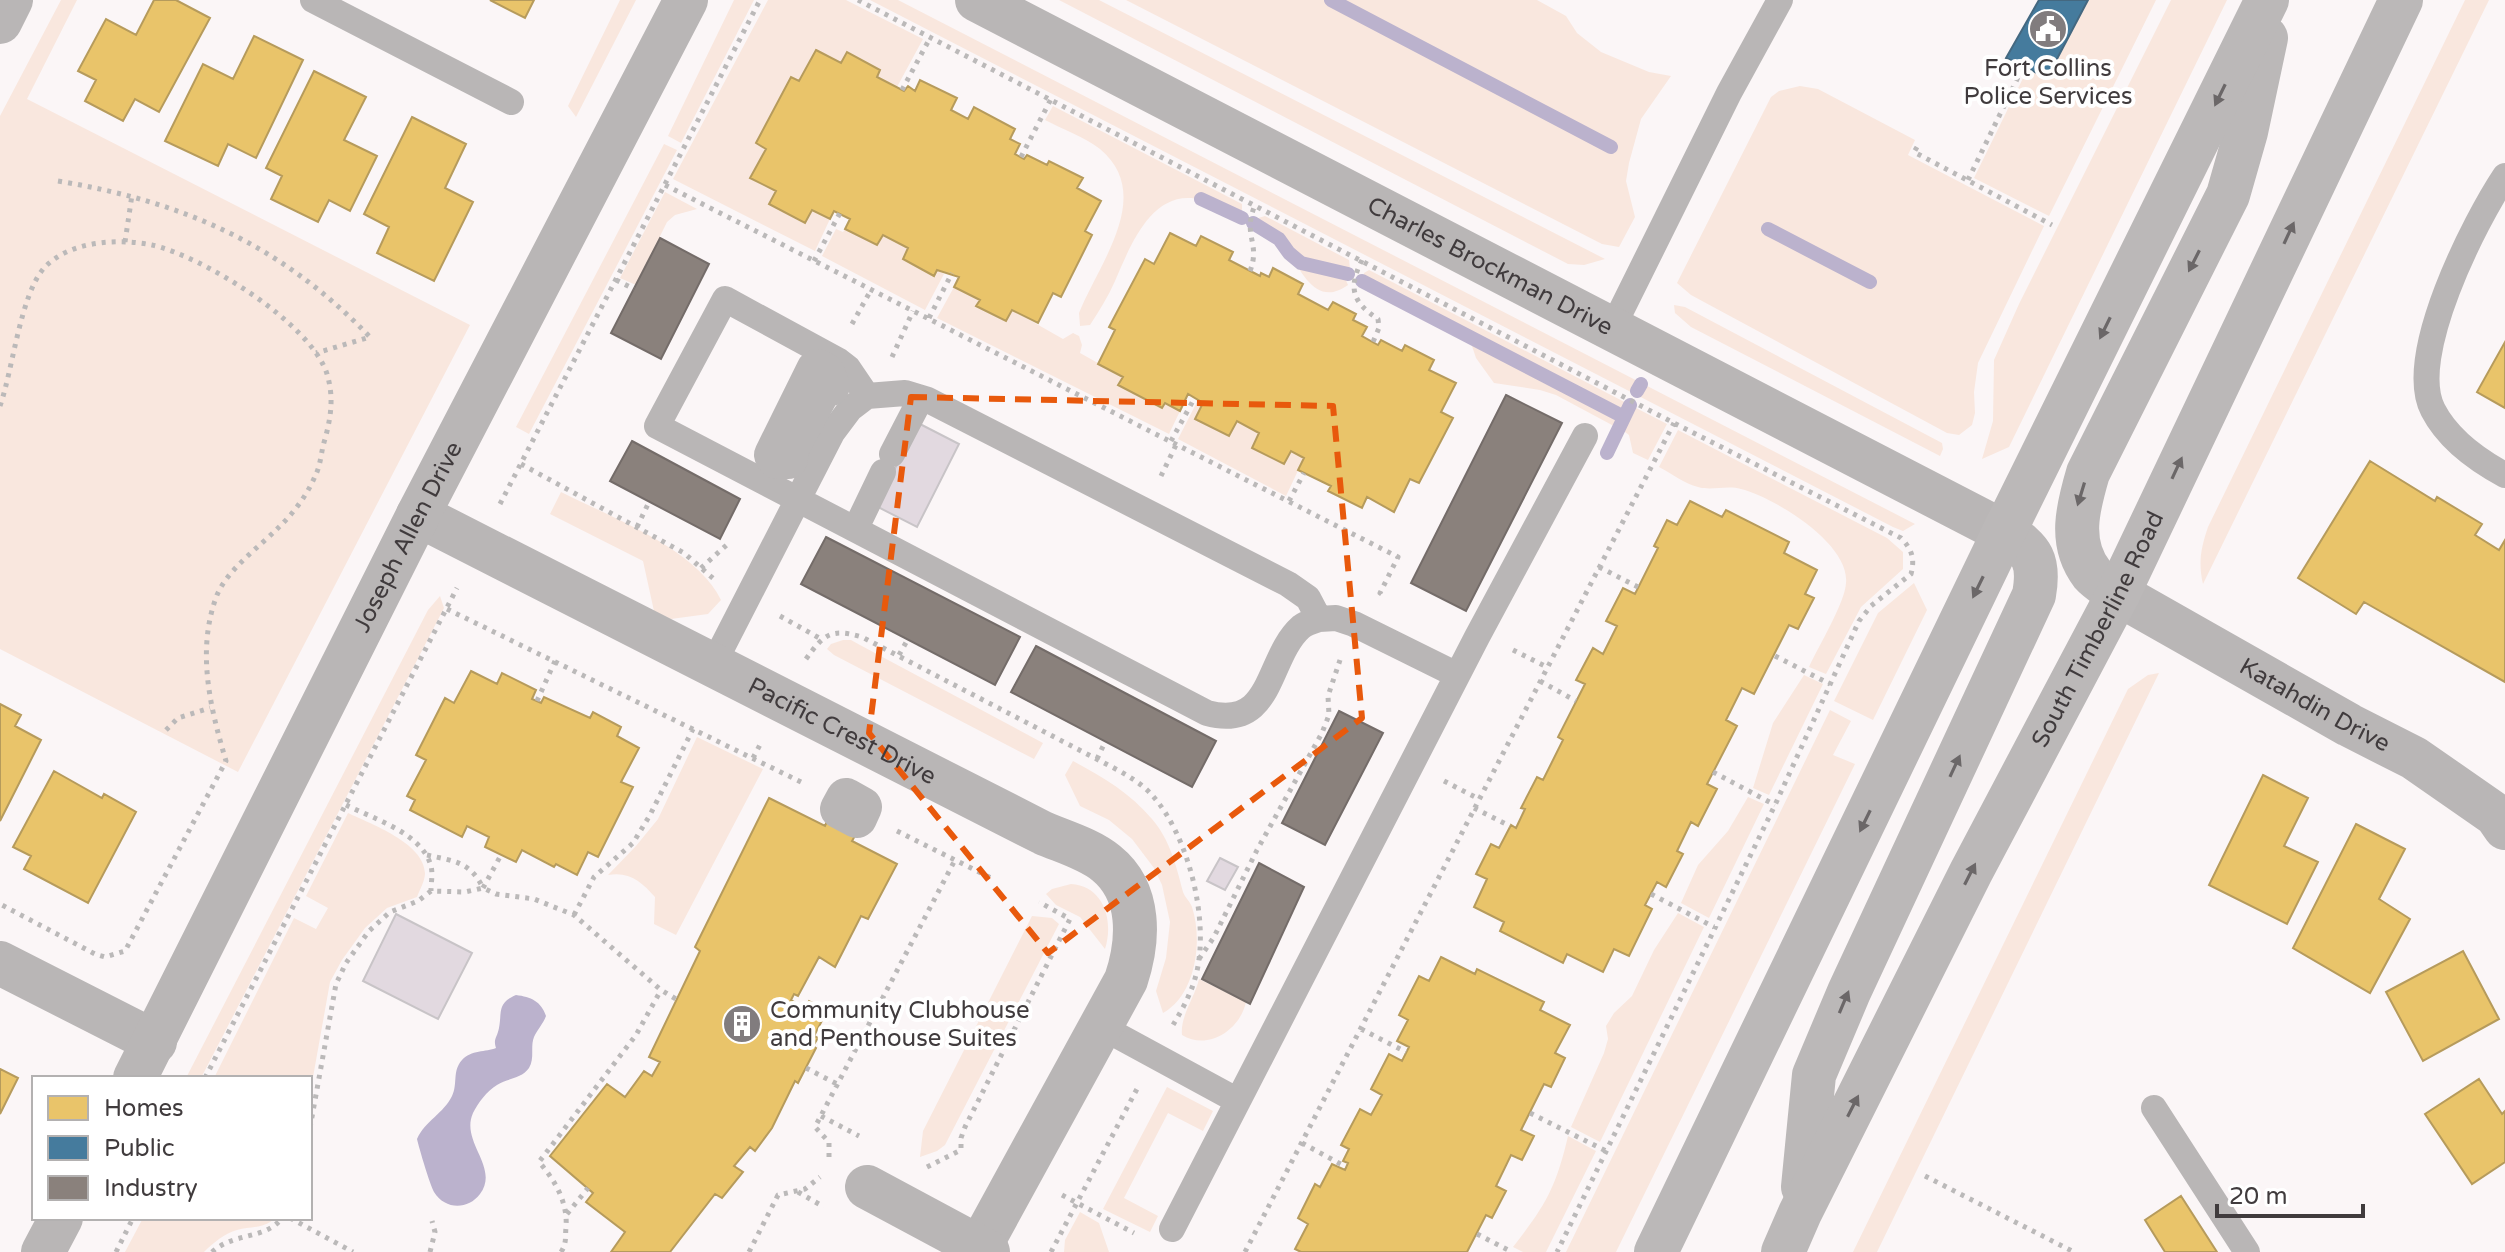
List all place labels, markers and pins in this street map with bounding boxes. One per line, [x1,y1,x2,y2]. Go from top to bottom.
public building icon: Fort Collins Police Services [2027,8,2069,50]
place label: Fort Collins Police Services [1964,54,2132,111]
place label: Community Clubhouse and Penthouse Suites [770,996,1030,1053]
building icon: Community Clubhouse and Penthouse Suites [721,1003,763,1045]

